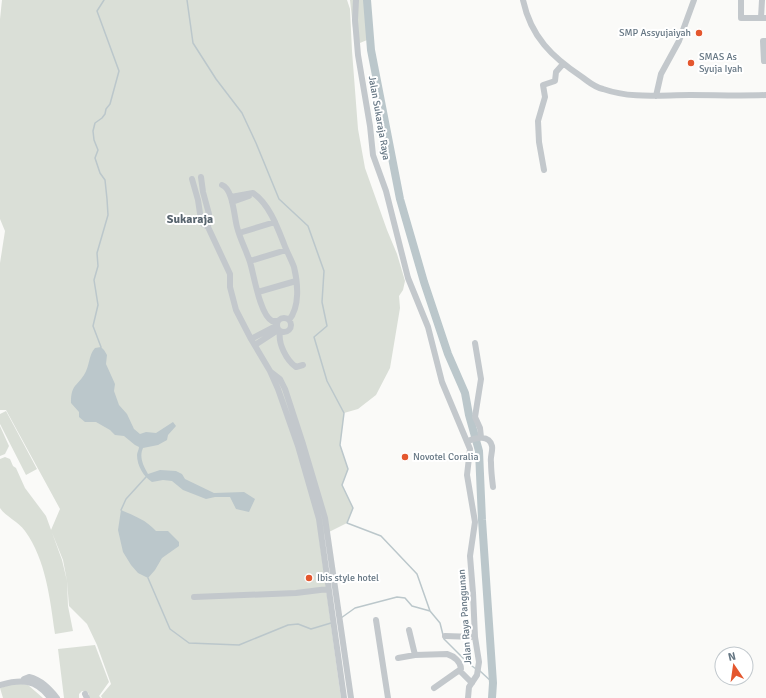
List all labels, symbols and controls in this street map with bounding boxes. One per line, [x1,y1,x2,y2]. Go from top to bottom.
place label: SMP Assyujaiyah [619,27,691,39]
marker: SMP Assyujaiyah [694,28,704,38]
place label: SMAS As Syuja Iyah [699,51,743,75]
marker: SMAS As Syuja Iyah [686,58,696,68]
street label: Jalan Sukaraja Raya [366,75,392,161]
district label: Sukaraja [167,212,213,227]
place label: Novotel Coralia [413,451,478,463]
marker: Novotel Coralia [400,452,410,462]
street label: Jalan Raya Panggunan [456,569,474,665]
place label: Ibis style hotel [317,572,379,584]
marker: Ibis style hotel [304,573,314,583]
north arrow [714,646,754,686]
text: N [727,650,737,664]

